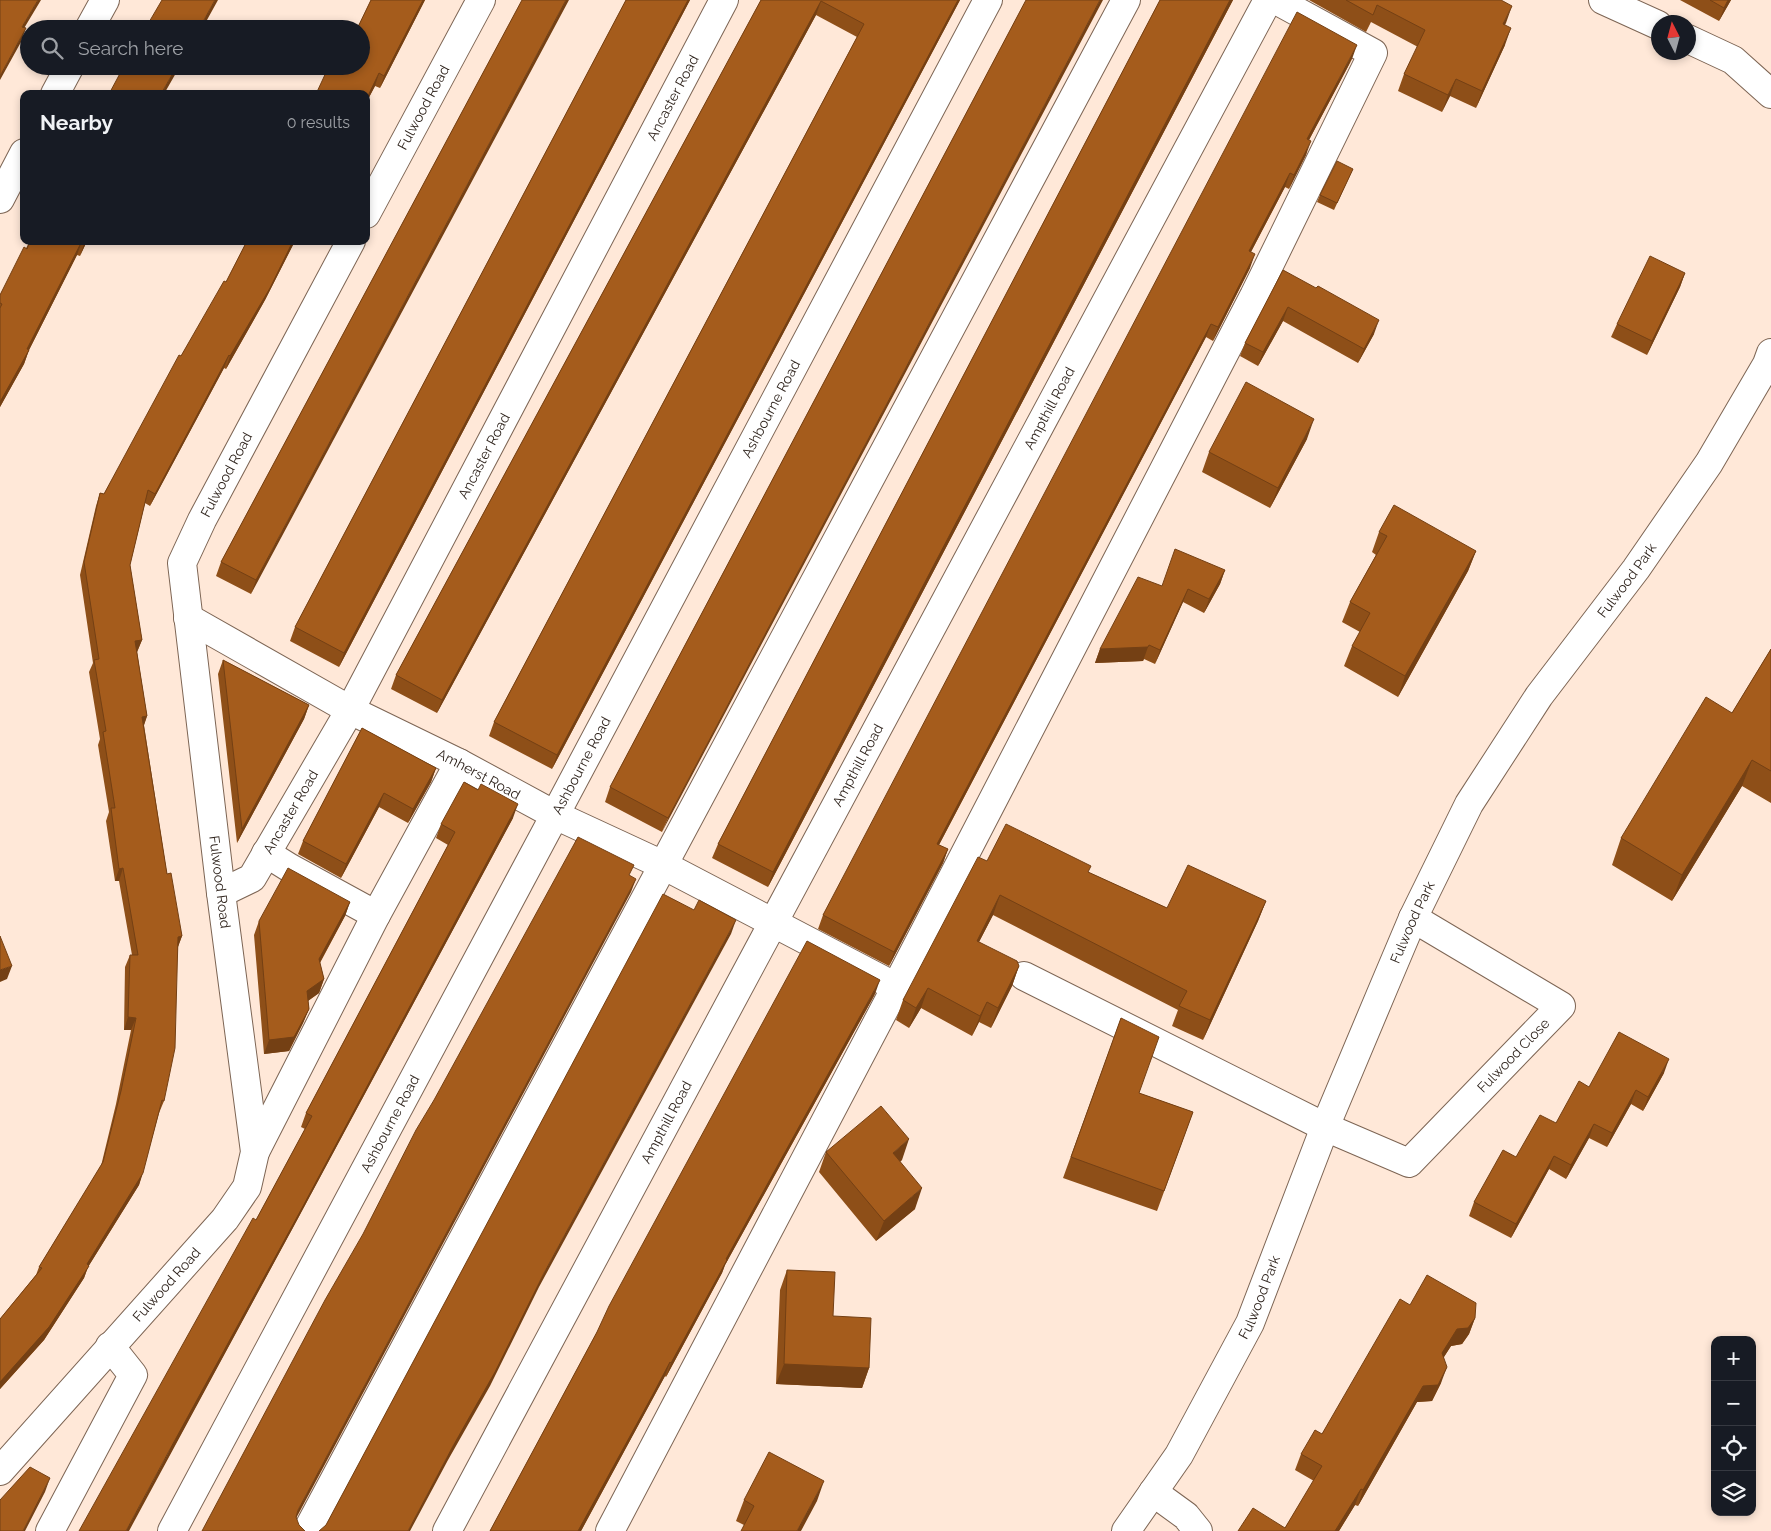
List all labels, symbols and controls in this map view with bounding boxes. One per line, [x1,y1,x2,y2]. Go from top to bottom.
north arrow [1651,15,1696,60]
search box [20,20,370,75]
icon: search [38,34,66,62]
text: Search here [78,37,184,59]
street label: Ancaster Road [643,52,702,143]
street label: Fulwood Road [394,62,452,152]
text: Nearby [40,110,113,135]
text: 0 results [287,113,350,132]
street label: Ashbourne Road [738,357,803,460]
street label: Ampthill Road [1020,364,1078,452]
street label: Ancaster Road [455,411,513,501]
street label: Fulwood Road [197,430,255,520]
street label: Fulwood Park [1594,540,1660,621]
street label: Ashbourne Road [549,714,614,817]
street label: Ampthill Road [829,721,886,809]
street label: Amherst Road [434,745,523,803]
street label: Ancaster Road [260,767,321,857]
street label: Fulwood Road [206,835,234,929]
street label: Fulwood Park [1387,878,1438,966]
street label: Fulwood Close [1474,1015,1553,1096]
street label: Ashbourne Road [357,1072,422,1175]
street label: Ampthill Road [638,1078,695,1166]
street label: Fulwood Road [129,1244,204,1325]
street label: Fulwood Park [1235,1253,1283,1342]
map controls [1711,1336,1756,1516]
button: + [1711,1336,1756,1381]
button: − [1711,1381,1756,1426]
button: locate [1711,1426,1756,1471]
button: layers [1711,1471,1756,1516]

